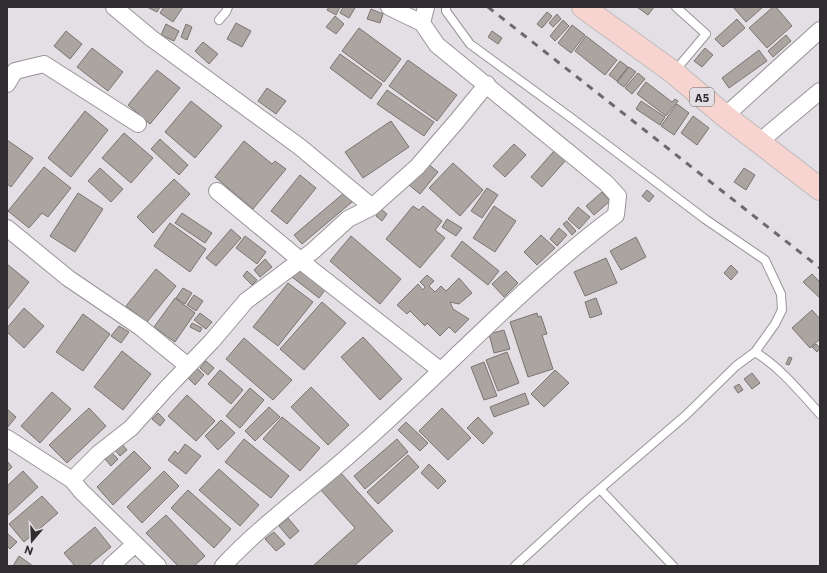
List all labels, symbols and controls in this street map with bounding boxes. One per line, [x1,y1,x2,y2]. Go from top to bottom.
road number: A5 [690,88,714,106]
north arrow [12,521,52,561]
text: N [23,543,35,558]

